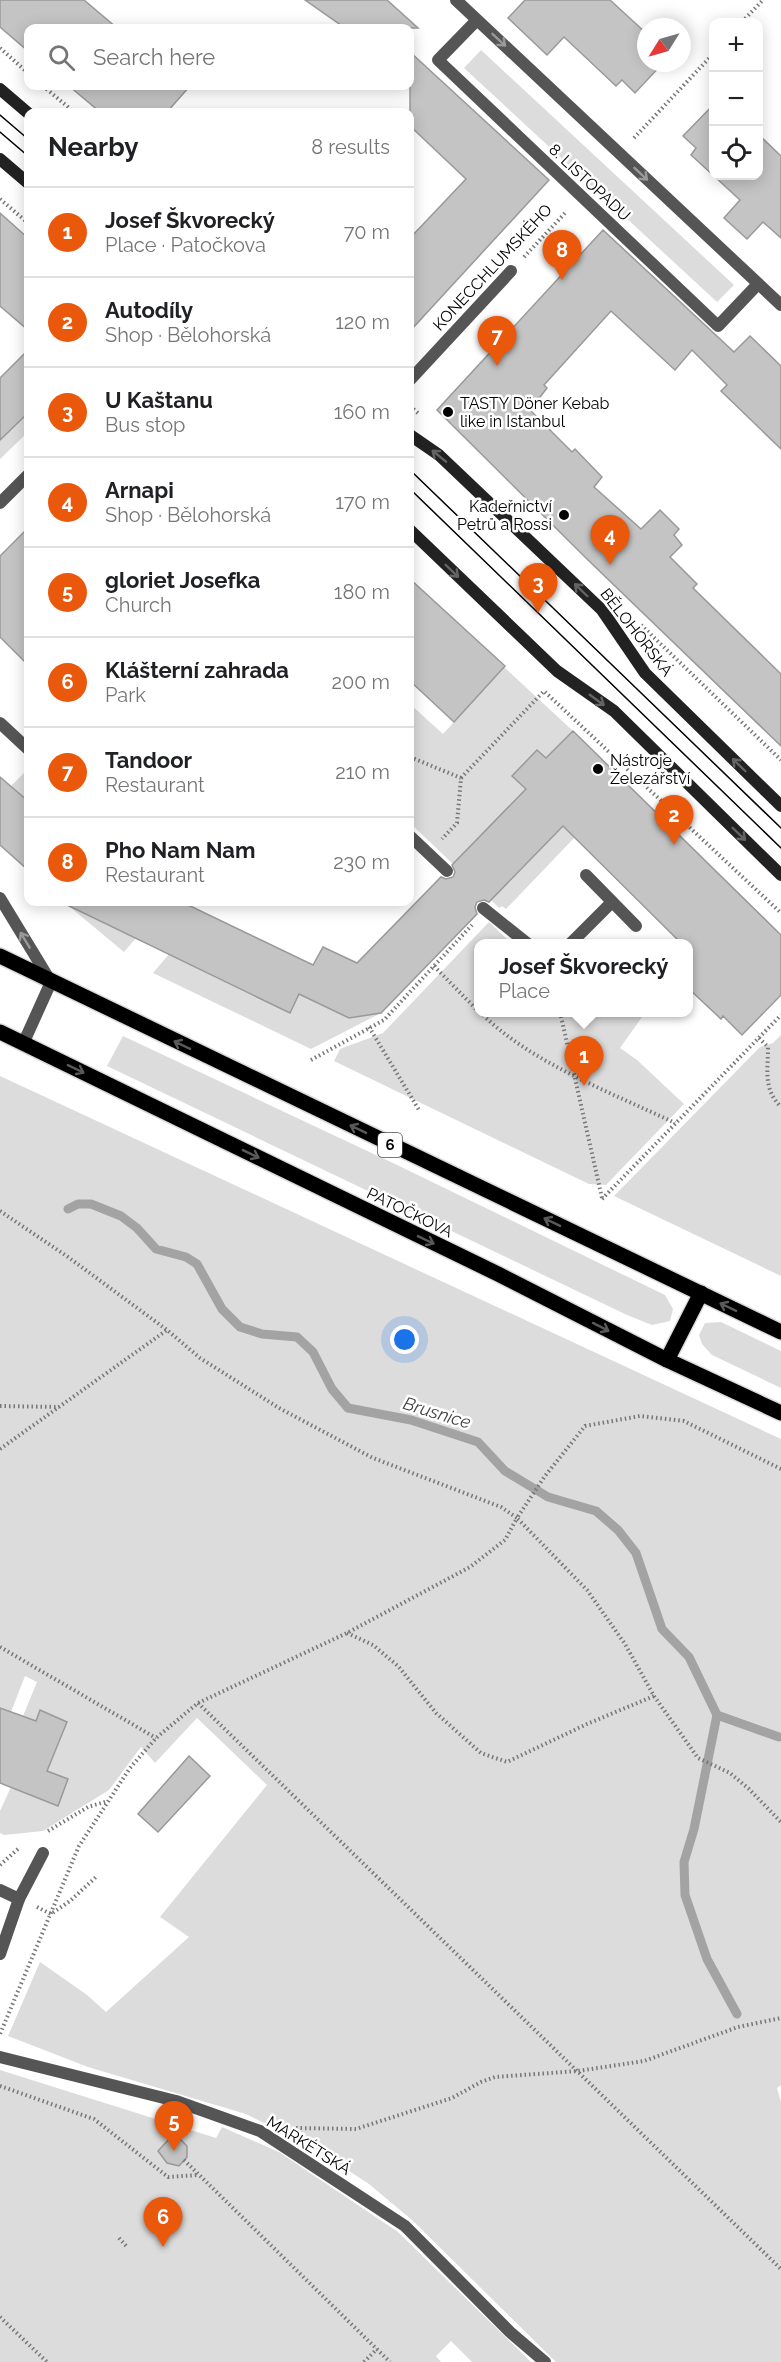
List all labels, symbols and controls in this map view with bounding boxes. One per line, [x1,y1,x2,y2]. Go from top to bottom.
north arrow [637,18,691,72]
map controls [709,18,763,180]
button: + [709,18,763,72]
search box [24,24,414,90]
one-way arrow [491,33,506,47]
icon: search [45,41,78,74]
text: Search here [93,44,215,70]
button: − [709,72,763,126]
button: locate [709,126,763,180]
text: Nearby [48,132,138,162]
text: 8 results [311,135,390,159]
street label: 8. LISTOPADU [545,140,634,225]
one-way arrow [633,166,648,181]
street label: KONECCHLUMSKÉHO [428,200,556,334]
text: Josef Škvorecký [105,207,275,233]
text: 1 [63,220,72,244]
text: 70 m [344,220,390,244]
pin: 8 [542,230,582,280]
text: Place · Patočkova [105,233,266,257]
text: Autodíly [105,297,193,323]
text: 2 [62,310,73,334]
text: 120 m [335,310,390,334]
pin: 7 [478,316,516,366]
text: Shop · Bělohorská [105,323,271,347]
text: U Kaštanu [105,387,213,413]
place label: TASTY Döner Kebab like in Istanbul [460,394,609,431]
text: 3 [62,400,73,424]
text: 160 m [334,400,390,424]
marker: TASTY Döner Kebab like in Istanbul [441,405,455,419]
text: Bus stop [105,413,185,437]
one-way arrow [431,450,447,463]
text: Arnapi [105,477,174,503]
text: 4 [62,490,73,514]
text: 170 m [335,490,390,514]
place label: Kadeřnictví Petrů a Rossi [457,497,553,534]
text: Shop · Bělohorská [105,503,271,527]
marker: Kadeřnictví Petrů a Rossi [557,508,571,522]
pin: 4 [590,516,630,565]
one-way arrow [444,563,459,578]
pin: 3 [518,564,558,613]
text: gloriet Josefka [105,567,260,593]
text: 5 [62,580,73,604]
text: 180 m [334,580,390,604]
one-way arrow [574,583,589,597]
street label: BĚLOHORSKÁ [596,584,678,680]
text: Church [105,593,172,617]
text: Klášterní zahrada [105,657,289,683]
text: 6 [61,670,74,694]
text: 200 m [332,670,390,694]
text: Park [105,683,146,707]
one-way arrow [589,694,605,706]
text: Tandoor [105,747,192,773]
place label: Nástroje Železářství [610,751,691,788]
one-way arrow [732,758,747,772]
text: 7 [62,760,73,784]
text: 210 m [335,760,390,784]
marker: Nástroje Železářství [591,762,605,776]
text: Restaurant [105,773,205,797]
pin: 2 [654,796,694,845]
one-way arrow [731,827,746,841]
text: Pho Nam Nam [105,837,255,863]
text: 8 [61,850,74,874]
text: 230 m [333,850,390,874]
text: Restaurant [105,863,205,887]
one-way arrow [19,932,31,949]
popup [474,939,693,1017]
text: Josef Škvorecký [499,953,668,979]
text: Place [499,979,550,1003]
pin: 1 [564,1036,604,1086]
one-way arrow [173,1038,191,1050]
one-way arrow [66,1064,84,1076]
one-way arrow [349,1123,367,1135]
road number: 6 [378,1133,402,1157]
one-way arrow [242,1149,260,1161]
street label: PATOČKOVA [364,1183,456,1242]
one-way arrow [544,1216,562,1228]
one-way arrow [417,1234,435,1246]
one-way arrow [720,1300,738,1312]
one-way arrow [592,1321,610,1333]
your location [390,1325,419,1354]
water label: Brusnice [401,1392,474,1433]
pin: 5 [154,2102,194,2151]
street label: MARKÉTSKÁ [263,2111,355,2179]
pin: 6 [144,2198,182,2247]

